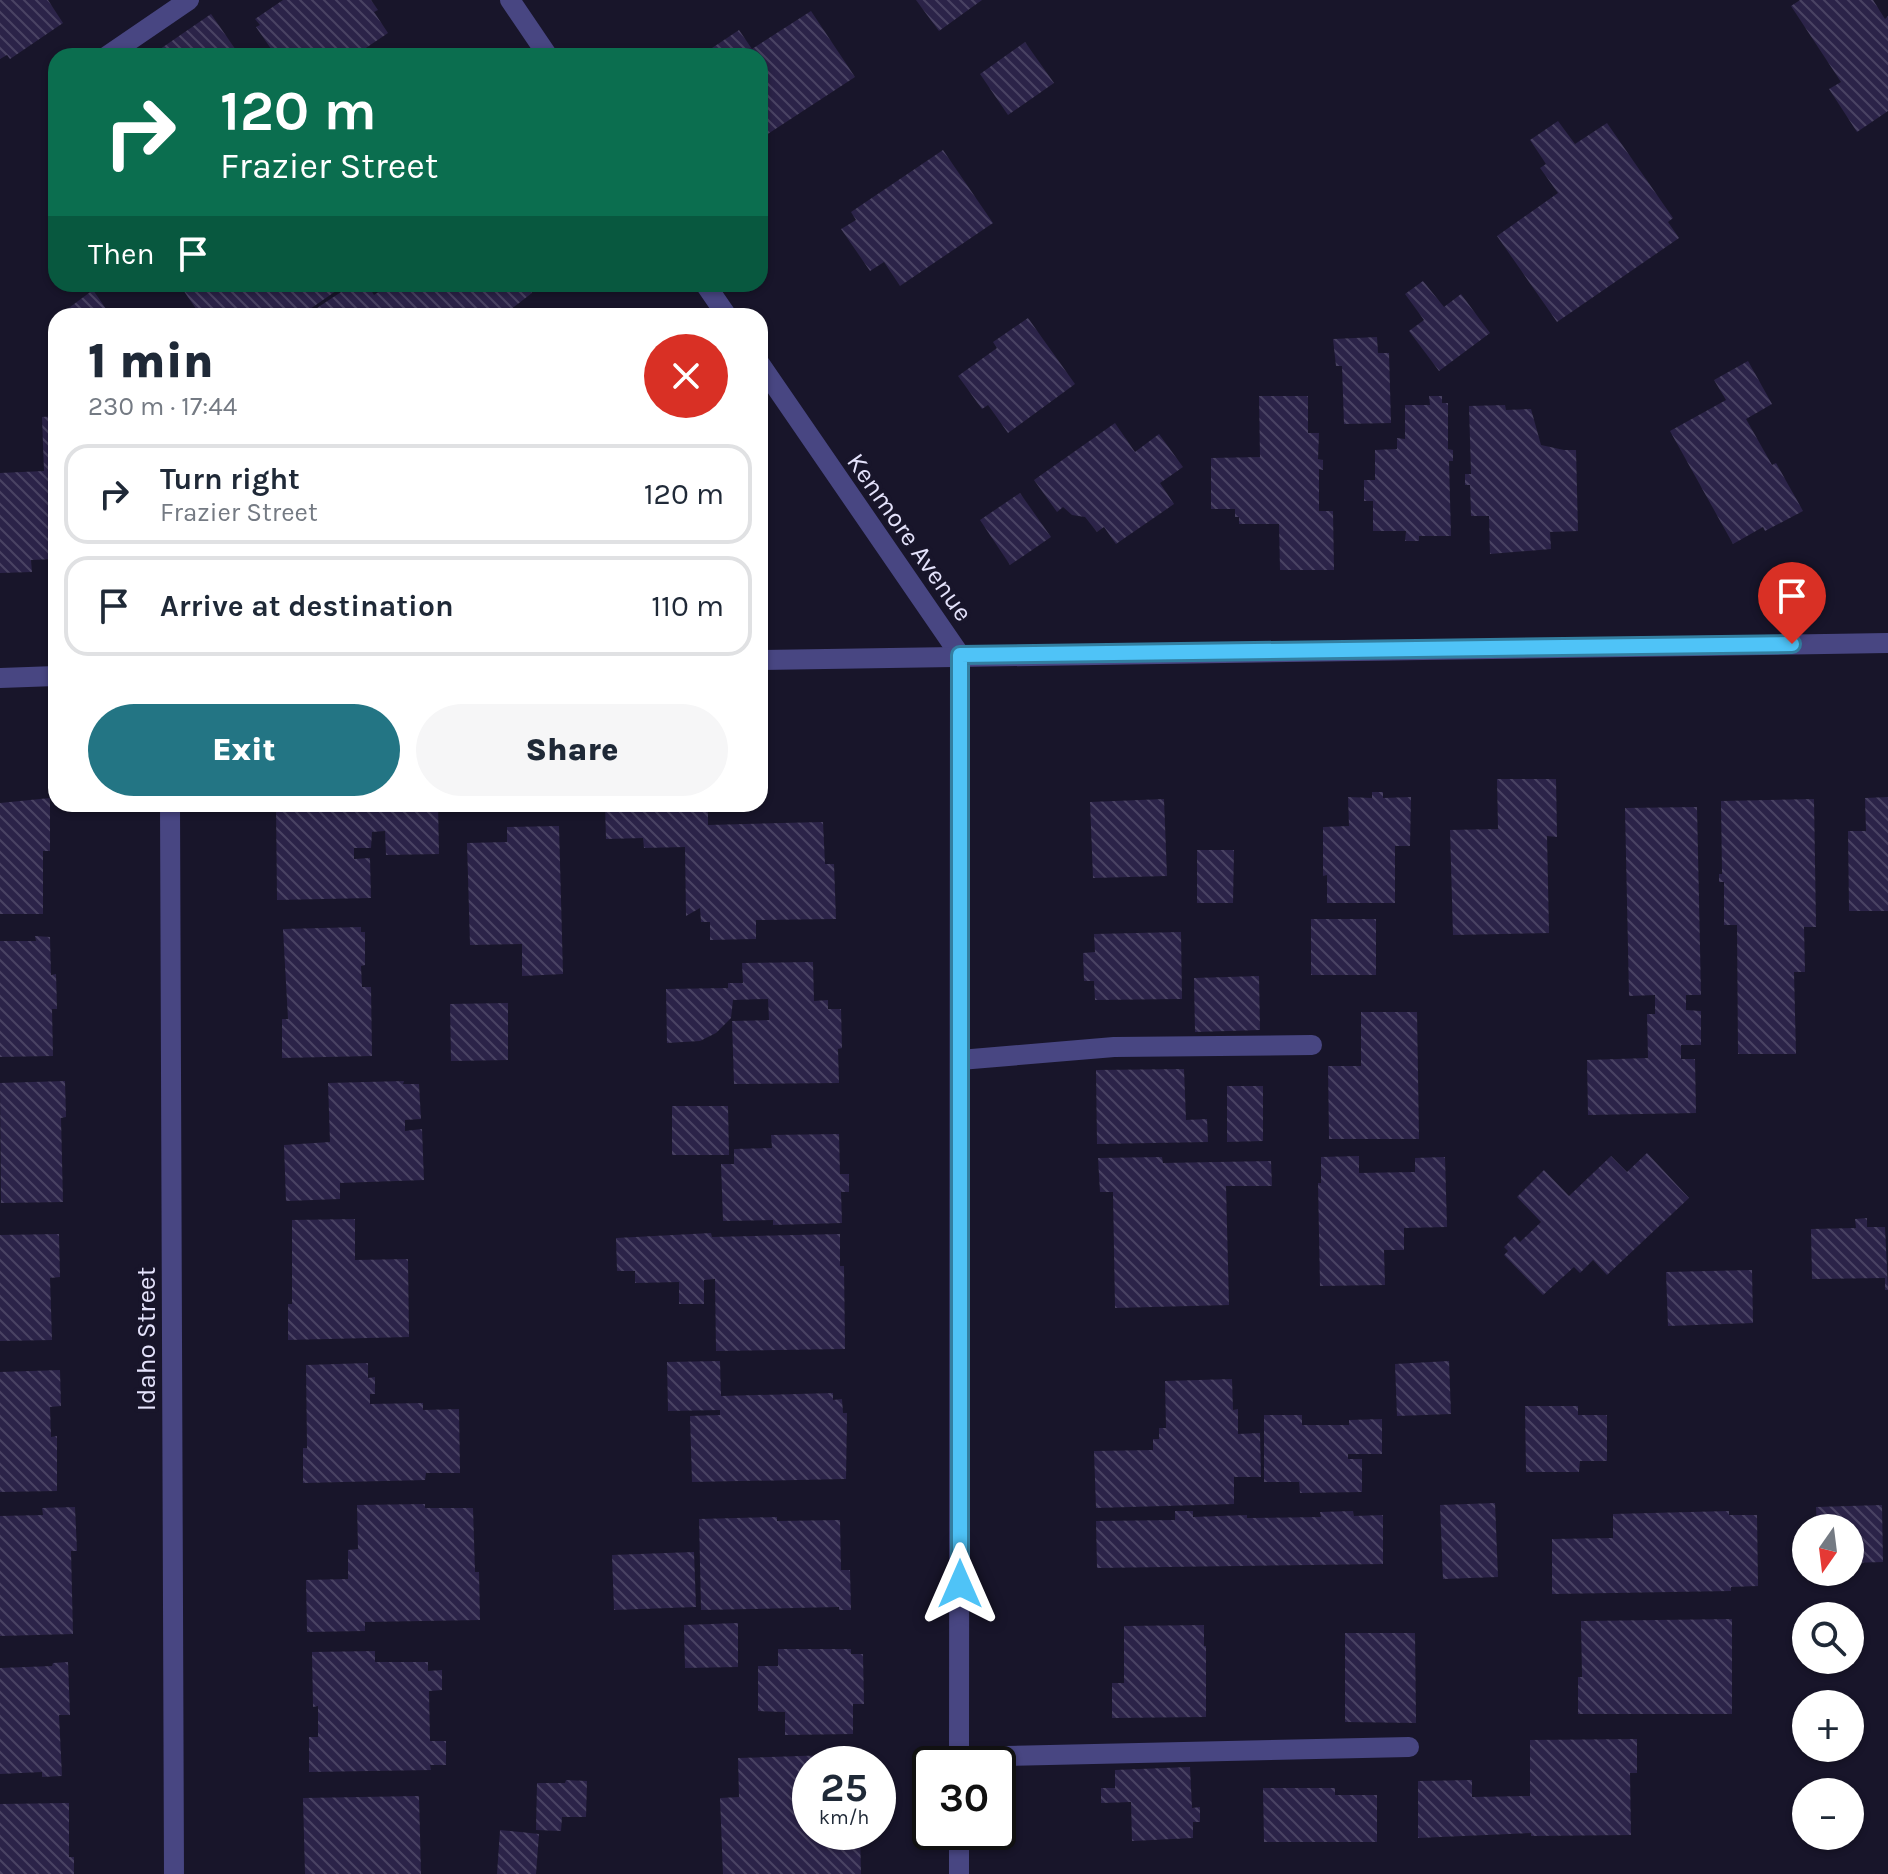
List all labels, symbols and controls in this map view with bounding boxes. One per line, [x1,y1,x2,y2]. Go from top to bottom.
text: 120 m [220,78,377,143]
icon: right [88,80,192,184]
text: Frazier Street [220,145,438,187]
icon: arrive [171,232,215,276]
text: Then [88,236,155,272]
text: 1 min [88,333,214,389]
button: close [644,334,728,418]
text: 230 m · 17:44 [88,391,237,422]
street label: Kenmore Avenue [840,447,979,627]
text: Turn right [160,461,300,497]
icon: right [92,472,136,516]
text: 120 m [644,476,724,512]
text: Frazier Street [160,497,318,528]
pin [1758,562,1826,644]
icon: arrive [1770,574,1814,618]
icon: arrive [92,584,136,628]
text: Arrive at destination [160,588,454,624]
text: 110 m [651,588,724,624]
button: Exit [88,704,400,796]
button: Share [416,704,728,796]
street label: Idaho Street [131,1267,162,1411]
north arrow [1792,1514,1864,1586]
map controls [1792,1514,1864,1850]
position arrow [918,1542,1002,1626]
button: search [1792,1602,1864,1674]
button: + [1792,1690,1864,1762]
speed limit sign: 30 [912,1746,1016,1850]
text: 25 [820,1764,868,1811]
button: − [1792,1778,1864,1850]
text: km/h [819,1806,869,1829]

